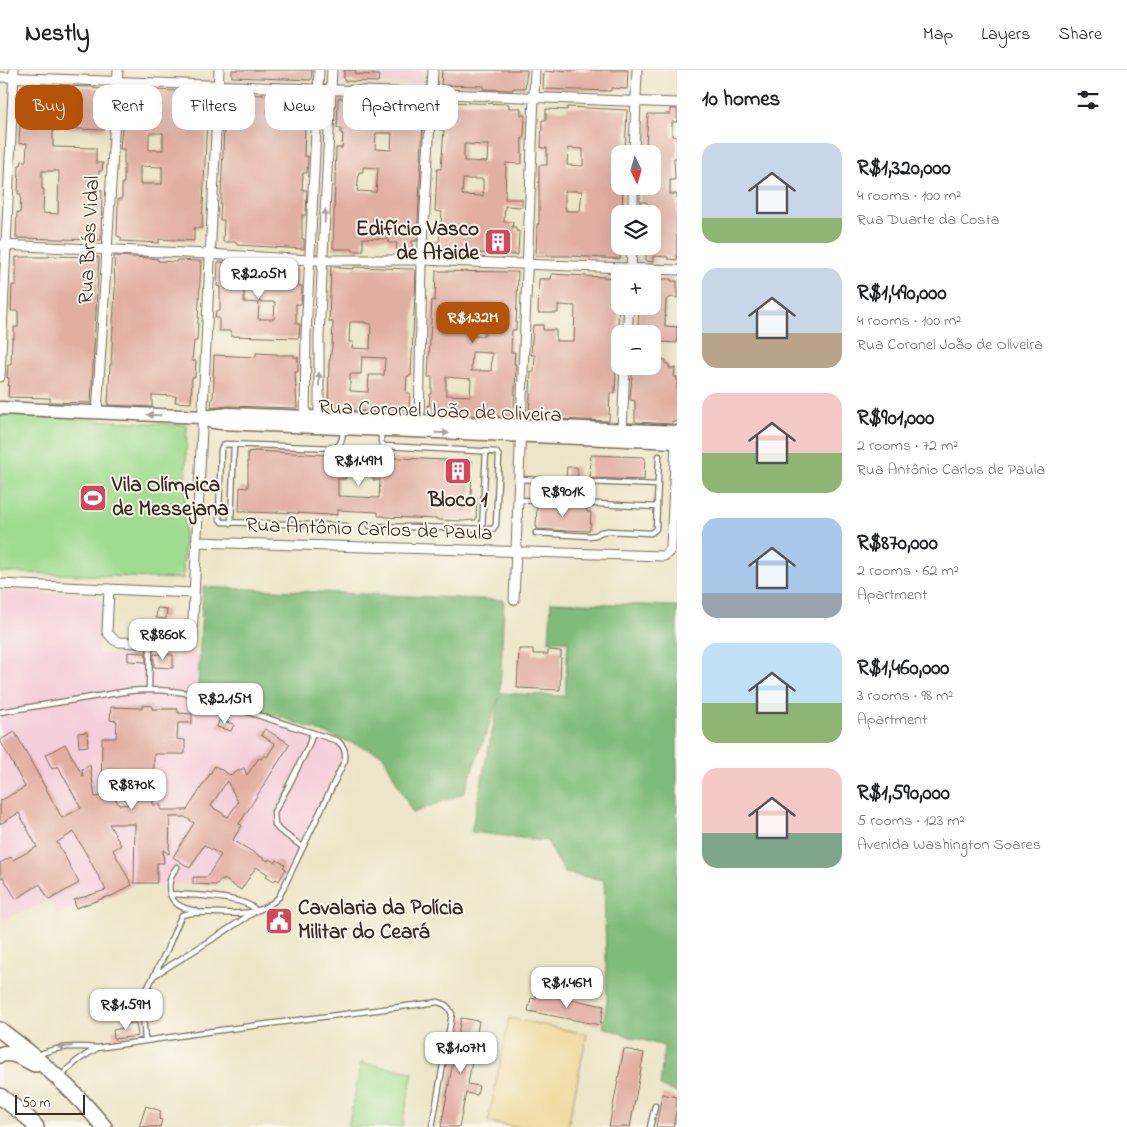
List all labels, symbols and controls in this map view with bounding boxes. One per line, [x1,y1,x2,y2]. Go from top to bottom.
text: Nestly [25,17,90,52]
text: Map [923,22,953,48]
text: Layers [981,22,1031,48]
text: Share [1059,22,1102,48]
chip: Buy [15,85,83,130]
chip: Rent [93,85,162,130]
chip: Filters [172,85,255,130]
chip: New [265,85,333,130]
chip: Apartment [343,85,458,130]
text: 10 homes [702,85,780,115]
icon: filters [1074,86,1102,114]
north arrow [611,145,661,195]
map controls [611,145,661,375]
text: R$1,320,000 [857,154,951,184]
icon: home [742,163,802,223]
street label: Rua Brás Vidal [72,175,108,305]
text: 4 rooms · 100 m² [857,184,961,208]
button: layers [611,205,661,255]
one-way arrow [321,208,329,224]
text: Rua Duarte da Costa [857,208,999,232]
place label: Edifício Vasco de Ataide [356,215,480,269]
building icon: Edifício Vasco de Ataide [483,227,513,257]
pin: R$2.05M [213,258,305,300]
text: R$2.05M [231,262,287,286]
button: + [611,265,661,315]
text: R$1,490,000 [857,279,946,309]
icon: home [742,288,802,348]
pin: R$1.32M [427,302,519,344]
text: R$1.32M [447,306,499,330]
text: 4 rooms · 100 m² [857,309,961,333]
button: − [611,325,661,375]
text: Rua Coronel João de Oliveira [857,333,1043,357]
one-way arrow [315,370,323,386]
street label: Rua Coronel João de Oliveira [318,393,562,431]
text: R$901,000 [857,404,934,434]
one-way arrow [146,411,162,419]
icon: home [742,413,802,473]
one-way arrow [435,429,451,437]
text: 2 rooms · 72 m² [857,434,958,458]
pin: R$1.49M [313,444,405,487]
text: R$1.49M [335,449,383,473]
building icon: Bloco 1 [443,456,473,486]
text: Rua Antônio Carlos de Paula [857,458,1045,482]
place label: Vila Olímpica de Messejana [111,471,229,525]
pin: R$901K [522,476,604,518]
text: R$901K [541,480,585,504]
sports icon: Vila Olímpica de Messejana [78,483,108,513]
place label: Bloco 1 [427,486,488,516]
street label: Rua Antônio Carlos de Paula [245,511,493,549]
text: R$870,000 [857,529,938,559]
icon: home [742,538,802,598]
text: 2 rooms · 62 m² [857,559,959,583]
text: Apartment [857,583,927,607]
pin: R$860K [122,618,204,661]
text: R$860K [140,623,186,647]
text: R$1,460,000 [857,654,949,684]
icon: home [742,663,802,723]
pin: R$2.15M [179,682,271,725]
text: 3 rooms · 98 m² [857,684,953,708]
text: R$2.15M [198,687,252,711]
text: Apartment [857,708,927,732]
pin: R$870K [91,768,173,811]
text: R$870K [109,773,155,797]
text: R$1,590,000 [857,779,950,809]
icon: home [742,788,802,848]
text: 5 rooms · 123 m² [857,809,965,833]
text: Avenida Washington Soares [857,833,1041,857]
place label: Cavalaria da Polícia Militar do Ceará [298,894,463,948]
public building icon: Cavalaria da Polícia Militar do Ceará [264,906,294,936]
pin: R$1.46M [521,966,613,1009]
text: R$1.46M [542,971,592,995]
pin: R$1.59M [80,988,172,1031]
text: R$1.59M [101,993,151,1017]
pin: R$1.07M [415,1032,507,1074]
text: R$1.07M [436,1036,486,1060]
one-way arrow [57,1044,73,1052]
scale bar [15,1092,85,1115]
text: 50 m [22,1093,50,1114]

